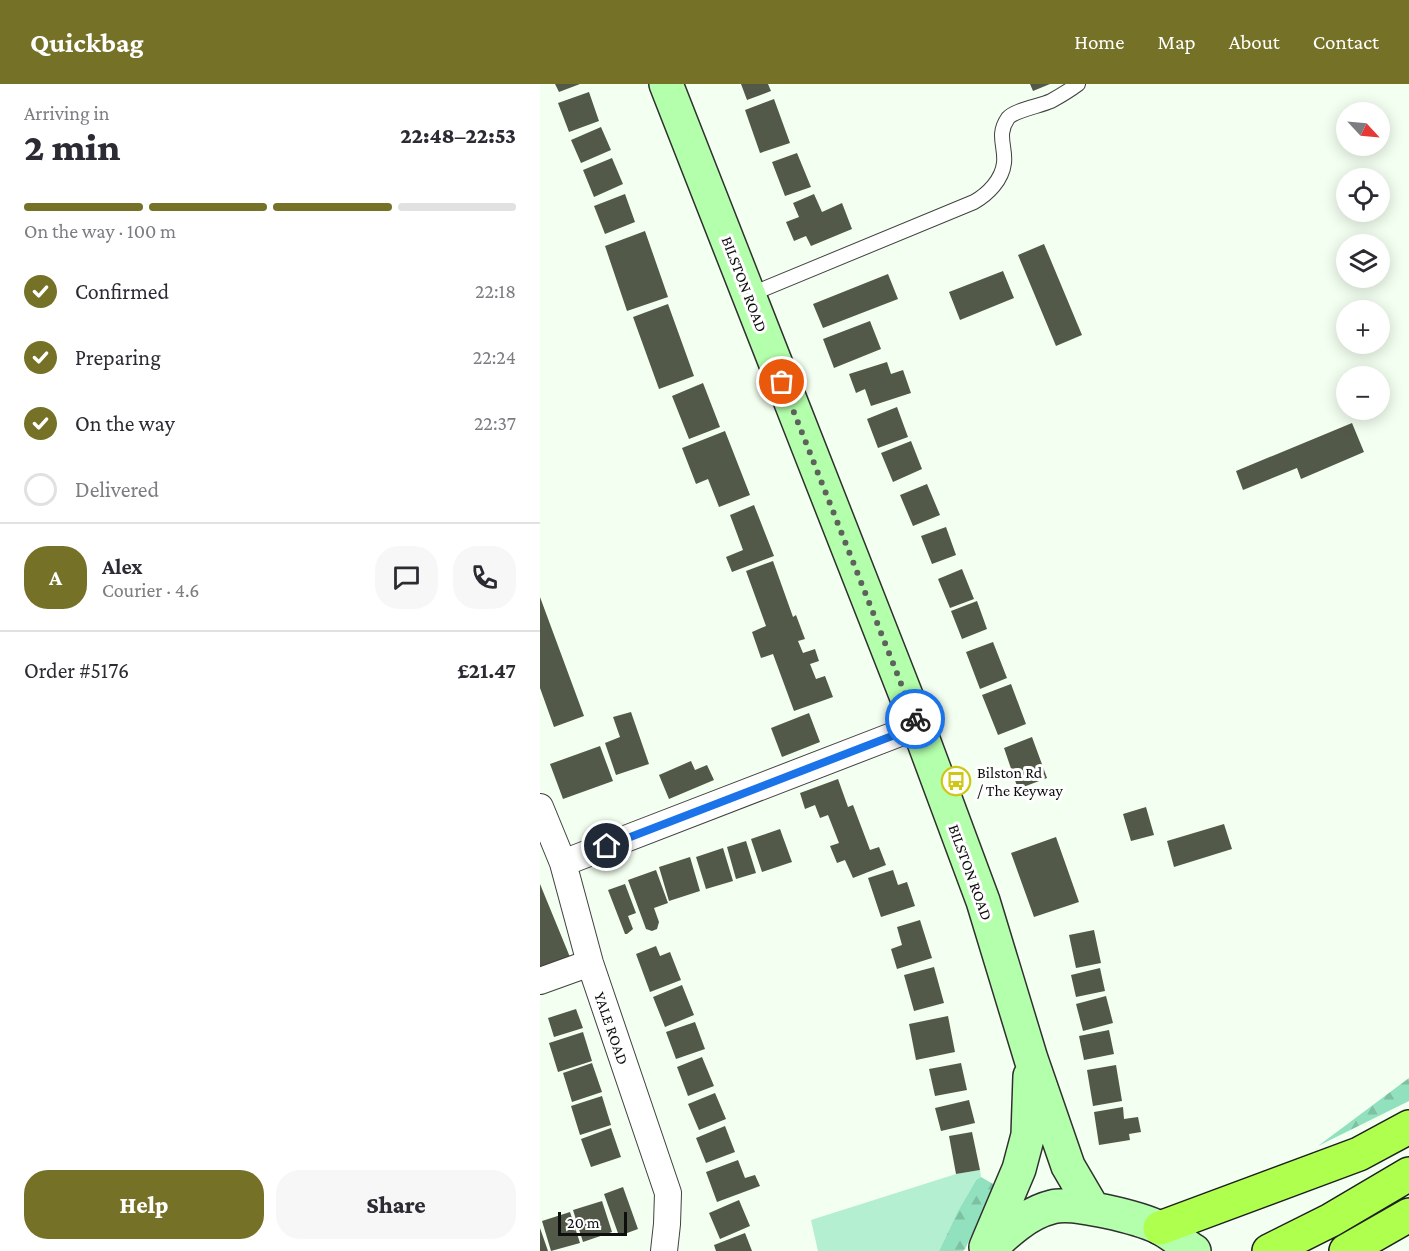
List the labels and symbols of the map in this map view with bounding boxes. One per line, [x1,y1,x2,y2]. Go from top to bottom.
north arrow [1336,102,1390,156]
street label: BILSTON ROAD [719,234,771,334]
pin [756,356,807,407]
courier [885,689,945,749]
place label: Bilston Rd / The Keyway [977,764,1064,800]
bus stop icon: Bilston Rd / The Keyway [940,765,972,797]
pin [581,820,632,871]
street label: BILSTON ROAD [945,822,996,922]
street label: YALE ROAD [591,990,632,1067]
scale bar [558,1209,627,1236]

